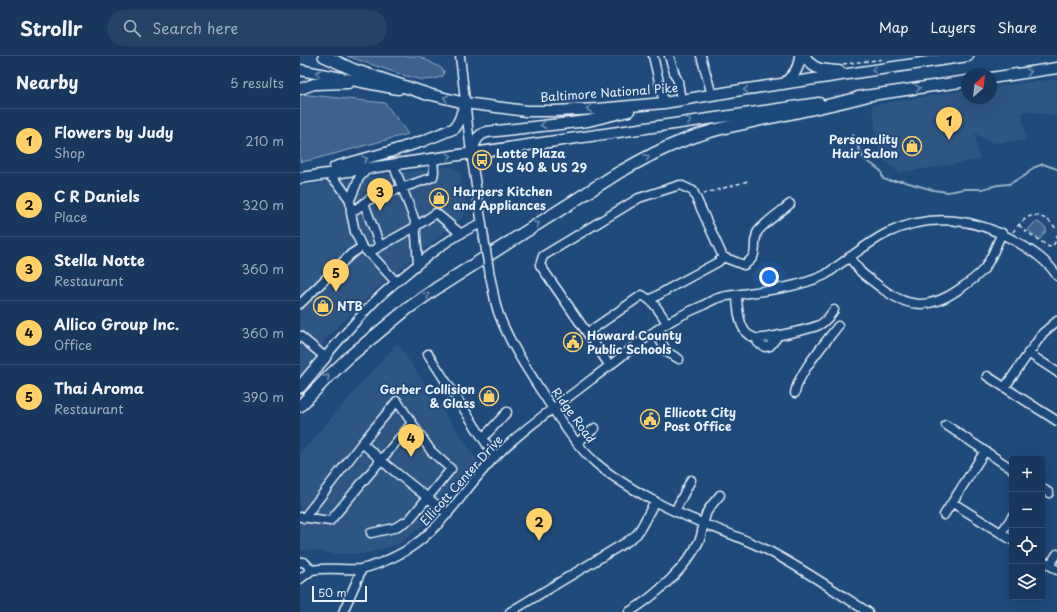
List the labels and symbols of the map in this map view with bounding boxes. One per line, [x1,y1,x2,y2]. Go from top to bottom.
one-way arrow [871,65,877,74]
north arrow [961,68,997,104]
one-way arrow [1026,68,1032,77]
one-way arrow [315,70,321,78]
street label: Baltimore National Pike [539,78,679,106]
one-way arrow [915,84,921,93]
one-way arrow [743,85,749,94]
one-way arrow [443,95,450,103]
one-way arrow [586,105,592,114]
pin: 1 [936,107,962,140]
one-way arrow [686,117,692,126]
one-way arrow [540,121,546,130]
place label: Personality Hair Salon [829,130,898,162]
shop icon: Personality Hair Salon [901,135,923,157]
place label: Lotte Plaza US 40 & US 29 [496,144,587,176]
bus stop icon: Lotte Plaza US 40 & US 29 [471,149,493,171]
one-way arrow [446,152,452,161]
one-way arrow [643,154,651,162]
one-way arrow [361,155,368,164]
pin: 3 [367,178,393,211]
place label: Harpers Kitchen and Appliances [453,182,553,214]
shop icon: Harpers Kitchen and Appliances [428,187,450,209]
one-way arrow [532,222,539,229]
pin: 5 [323,259,349,292]
your location [759,267,779,287]
one-way arrow [423,292,430,300]
shop icon: NTB [312,295,334,317]
place label: NTB [337,297,363,315]
place label: Howard County Public Schools [587,326,682,358]
public building icon: Howard County Public Schools [562,331,584,353]
one-way arrow [322,375,330,382]
place label: Gerber Collision & Glass [380,380,475,412]
street label: Ridge Road [548,383,600,447]
shop icon: Gerber Collision & Glass [478,385,500,407]
place label: Ellicott City Post Office [664,403,736,435]
public building icon: Ellicott City Post Office [639,408,661,430]
pin: 4 [398,424,424,457]
street label: Ellicott Center Drive [415,431,507,529]
pin: 2 [526,508,552,541]
scale bar [312,584,367,603]

